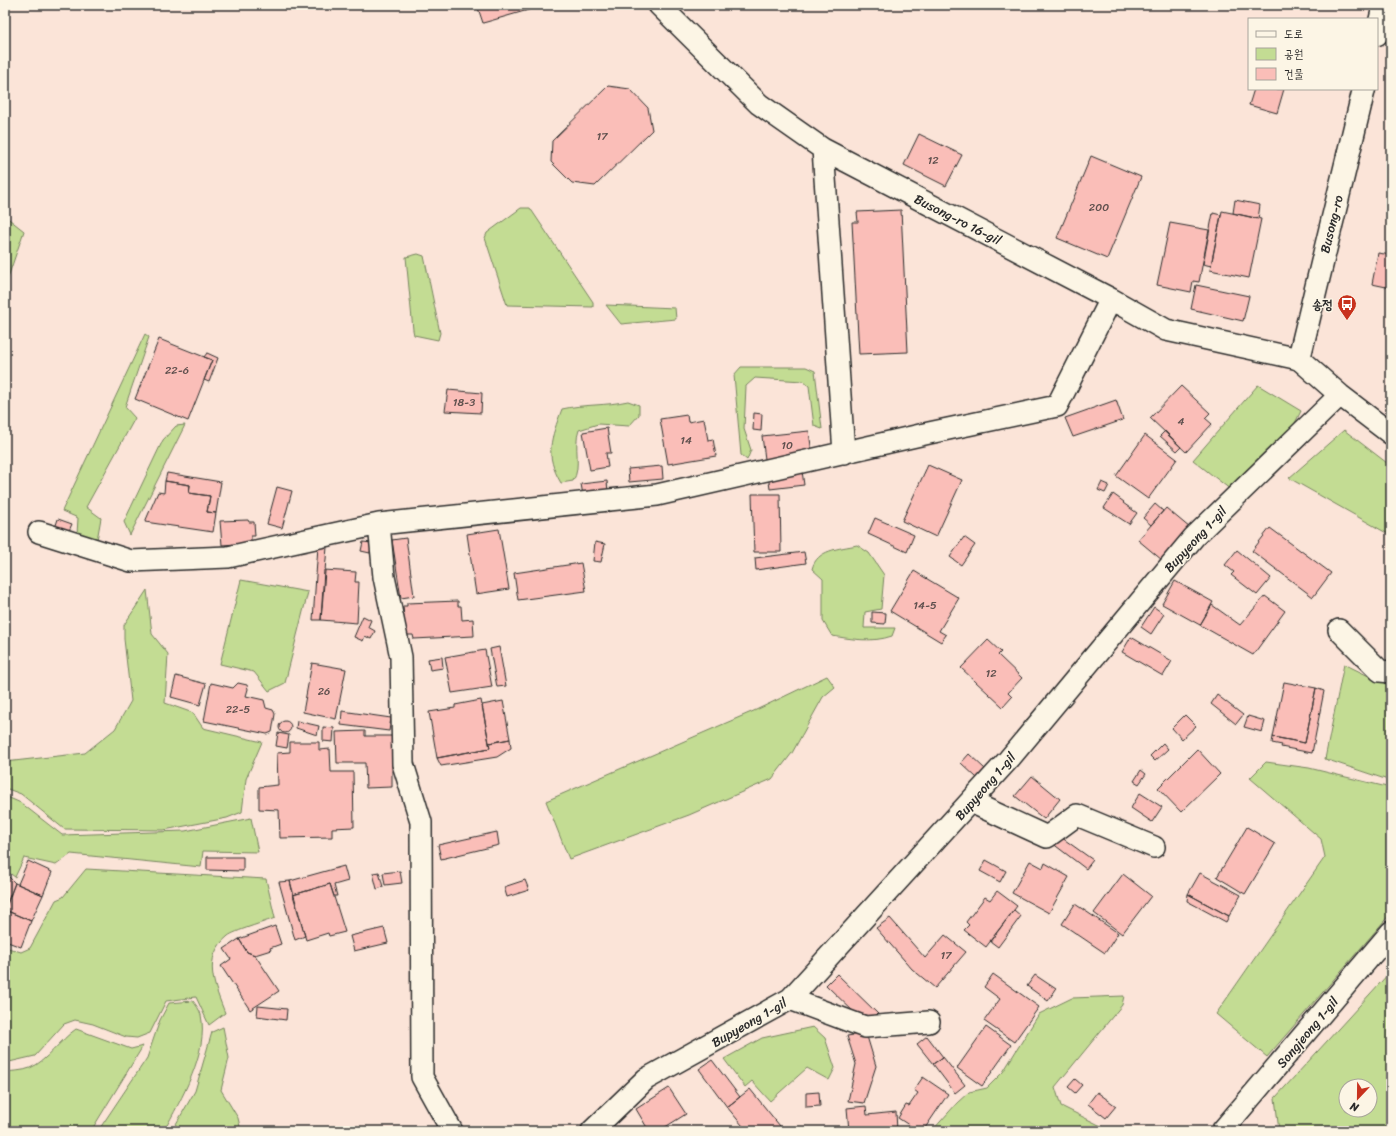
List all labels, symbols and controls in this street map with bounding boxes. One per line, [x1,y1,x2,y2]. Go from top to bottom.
legend [1248,18,1378,90]
text: 도로 [1284,23,1303,45]
text: 공원 [1284,43,1303,65]
text: 건물 [1284,63,1304,85]
house number: 17 [597,127,608,146]
house number: 12 [927,151,939,170]
street label: Busong-ro 16-gil [910,188,1006,251]
street label: Busong-ro [1313,192,1350,256]
house number: 200 [1089,198,1109,217]
place label: 송정 [1312,293,1333,316]
bus stop icon: 송정 [1336,293,1358,321]
house number: 22-6 [165,361,189,380]
house number: 18-3 [453,393,475,412]
house number: 4 [1178,412,1185,431]
house number: 14 [680,431,692,450]
house number: 10 [781,436,793,455]
street label: Bupyeong 1-gil [1158,500,1233,578]
house number: 14-5 [913,596,937,615]
house number: 12 [985,664,997,683]
house number: 26 [318,682,330,701]
house number: 22-5 [226,700,251,719]
street label: Bupyeong 1-gil [949,747,1022,826]
house number: 17 [941,946,952,965]
street label: Bupyeong 1-gil [707,991,792,1053]
street label: Songjeong 1-gil [1270,991,1345,1073]
north arrow [1338,1078,1378,1118]
text: N [1347,1096,1362,1117]

